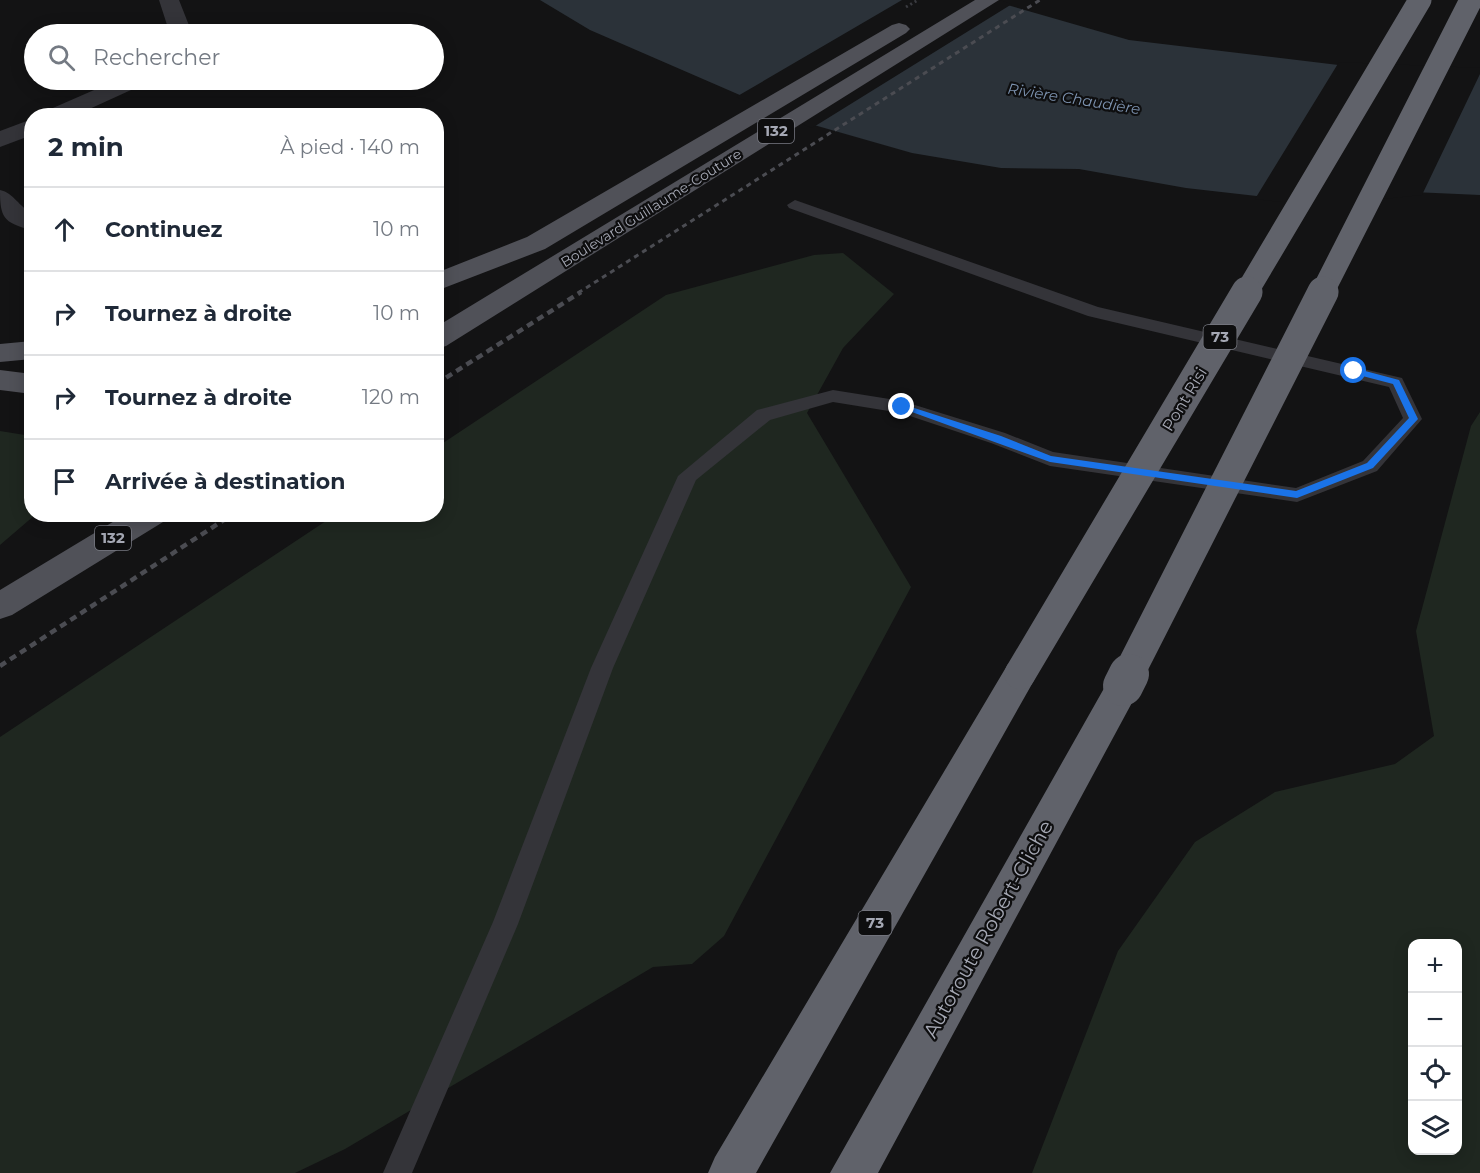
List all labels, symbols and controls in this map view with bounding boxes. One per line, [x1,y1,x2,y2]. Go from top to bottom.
search box [24,24,444,90]
icon: search [45,41,78,74]
text: Rechercher [93,44,220,71]
water label: Rivière Chaudière [1006,79,1142,118]
road number: 132 [758,119,794,143]
text: 2 min [48,131,124,163]
text: À pied · 140 m [280,135,420,159]
street label: Boulevard Guillaume-Couture [557,145,745,271]
icon: ahead [48,213,81,246]
text: Continuez [105,216,222,243]
text: 10 m [373,217,420,241]
icon: right [48,297,81,330]
text: Tournez à droite [105,300,292,327]
text: 10 m [373,301,420,325]
road number: 73 [1204,325,1236,349]
route start [1340,357,1366,383]
street label: Pont Risi [1158,364,1211,434]
icon: right [48,381,81,414]
text: Tournez à droite [105,384,292,411]
text: 120 m [362,385,420,409]
route end [888,393,914,419]
icon: arrive [48,465,81,498]
text: Arrivée à destination [105,468,345,495]
road number: 132 [95,526,131,550]
street label: Autoroute Robert-Cliche [918,816,1058,1042]
road number: 73 [858,911,892,935]
map controls [1408,939,1462,1155]
button: + [1408,939,1462,993]
button: − [1408,993,1462,1047]
button: locate [1408,1047,1462,1101]
button: layers [1408,1101,1462,1155]

